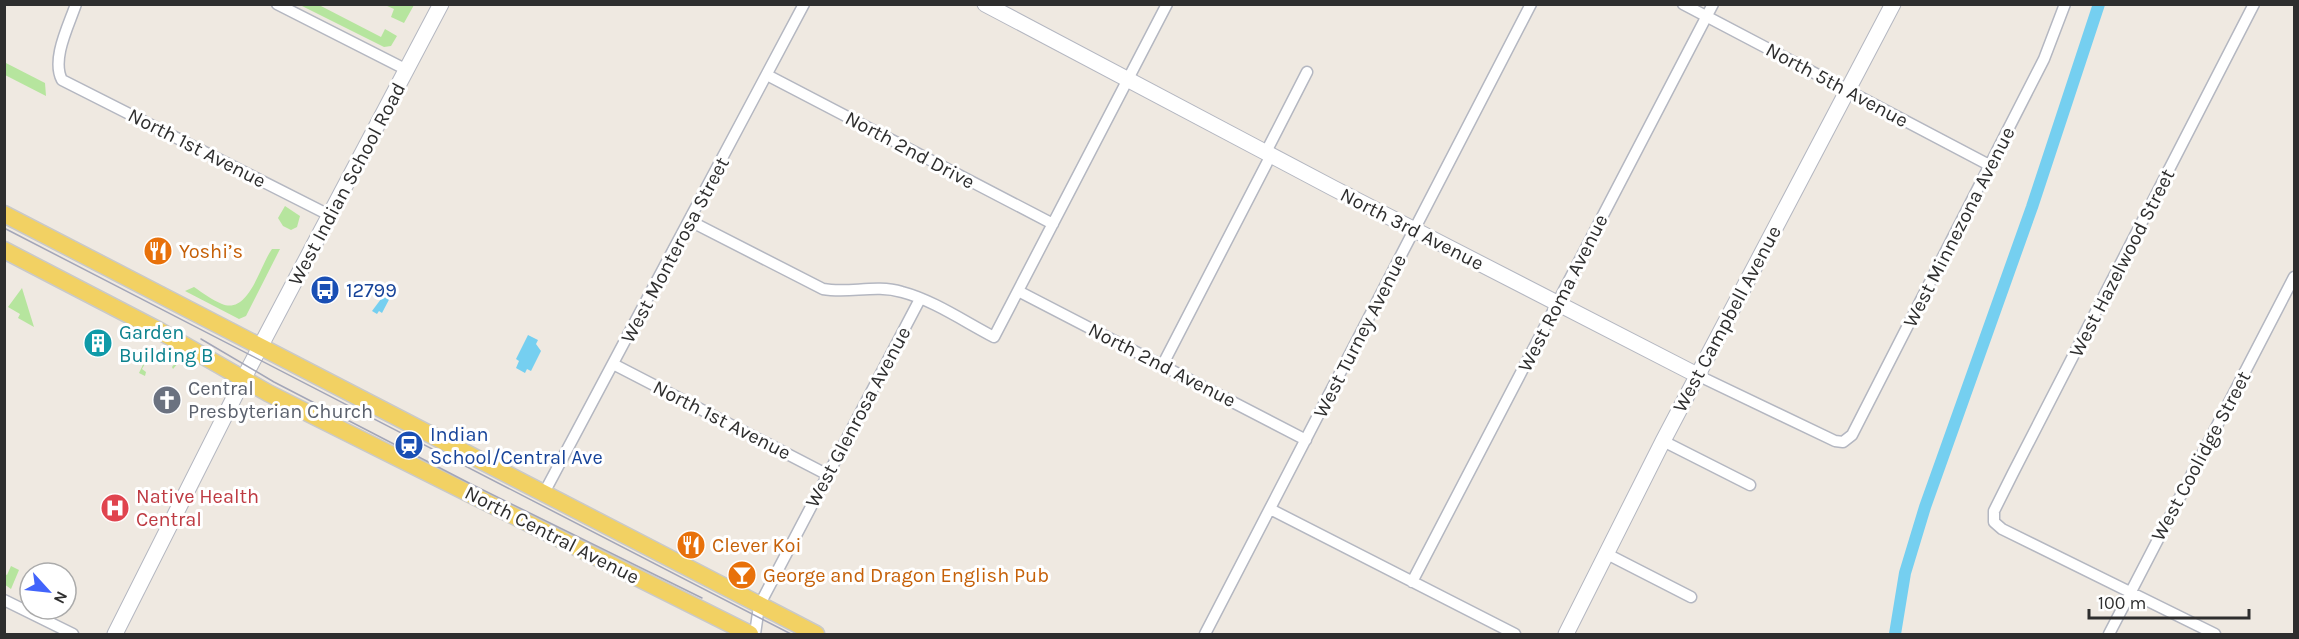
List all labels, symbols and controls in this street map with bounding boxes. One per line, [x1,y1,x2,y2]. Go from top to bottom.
street label: North 5th Avenue [1762,38,1912,132]
street label: West Indian School Road [284,79,410,289]
street label: North 1st Avenue [124,103,270,193]
street label: North 2nd Drive [841,106,979,194]
street label: West Minnezona Avenue [1898,123,2020,331]
street label: West Monterosa Street [616,153,734,347]
street label: West Hazelwood Street [2065,165,2180,361]
street label: North 3rd Avenue [1337,183,1487,275]
street label: West Roma Avenue [1513,210,1613,376]
street label: West Campbell Avenue [1668,222,1786,416]
restaurant icon: Yoshi’s [142,235,174,267]
place label: Yoshi’s [179,240,243,263]
street label: West Turney Avenue [1309,250,1411,422]
bus stop icon: 12799 [309,274,341,306]
place label: 12799 [346,279,397,302]
street label: North 2nd Avenue [1084,318,1240,412]
place label: Garden Building B [119,321,213,367]
street label: West Glenrosa Avenue [801,323,915,511]
building icon: Garden Building B [82,327,114,359]
street label: West Coolidge Street [2146,367,2256,545]
street label: North 1st Avenue [649,375,795,465]
place label: Central Presbyterian Church [188,377,373,423]
church icon: Central Presbyterian Church [151,384,183,416]
place label: Indian School/Central Ave [430,423,603,469]
station icon: Indian School/Central Ave [393,429,425,461]
street label: North Central Avenue [461,481,643,589]
place label: Native Health Central [136,485,259,531]
hospital icon: Native Health Central [99,492,131,524]
restaurant icon: Clever Koi [675,529,707,561]
place label: Clever Koi [712,534,801,557]
bar icon: George and Dragon English Pub [726,559,758,591]
north arrow [18,561,78,621]
place label: George and Dragon English Pub [763,564,1049,587]
scale bar [2089,582,2250,620]
text: N [50,588,72,607]
text: 100 m [2098,592,2146,614]

